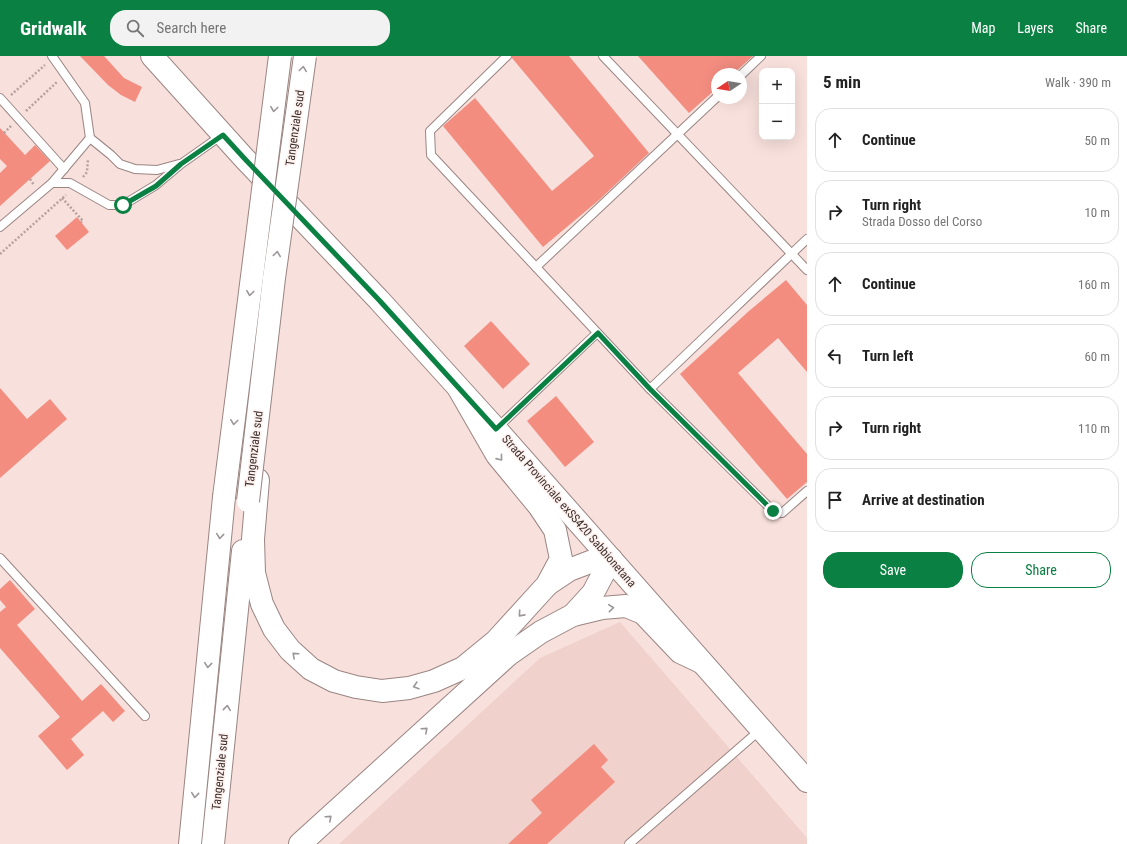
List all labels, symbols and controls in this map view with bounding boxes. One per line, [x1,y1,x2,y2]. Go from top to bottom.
search box [110,10,390,46]
text: Gridwalk [20,17,86,40]
icon: search [124,17,146,39]
text: Search here [156,19,226,37]
text: Map [971,20,995,36]
text: Layers [1017,20,1054,36]
text: Share [1076,20,1107,36]
one-way arrow [298,66,307,72]
north arrow [711,68,747,104]
map controls [759,68,795,140]
button: + [759,68,795,104]
text: 5 min [823,72,861,92]
text: Walk · 390 m [1045,75,1111,90]
street label: Tangenziale sud [283,89,307,167]
button: − [759,104,795,140]
one-way arrow [270,106,279,112]
icon: ahead [824,129,846,151]
text: Continue [862,131,916,149]
text: 50 m [1084,133,1110,148]
route start [114,196,132,214]
text: Turn right [862,196,921,214]
icon: right [824,201,846,223]
text: 10 m [1084,205,1110,220]
text: Strada Dosso del Corso [862,214,982,229]
one-way arrow [272,251,281,257]
icon: ahead [824,273,846,295]
text: Continue [862,275,916,293]
text: 160 m [1078,277,1110,292]
one-way arrow [246,290,255,296]
icon: left [824,345,846,367]
text: Turn left [862,347,913,365]
text: 60 m [1084,349,1110,364]
street label: Tangenziale sud [242,410,266,488]
icon: right [824,417,846,439]
one-way arrow [230,419,239,425]
text: Turn right [862,419,921,437]
text: 110 m [1078,421,1110,436]
street label: Strada Provinciale exSS420 Sabbionetana [499,432,639,590]
one-way arrow [495,454,502,461]
icon: arrive [824,489,846,511]
text: Arrive at destination [862,491,985,509]
route end [764,502,782,520]
one-way arrow [216,533,225,539]
button: Save [823,552,963,588]
button: Share [971,552,1111,588]
one-way arrow [608,603,614,612]
one-way arrow [518,609,525,617]
one-way arrow [293,653,300,660]
one-way arrow [203,662,212,668]
one-way arrow [412,681,419,690]
one-way arrow [222,705,231,711]
one-way arrow [420,728,428,735]
street label: Tangenziale sud [209,733,231,811]
one-way arrow [191,792,200,798]
one-way arrow [324,815,332,822]

